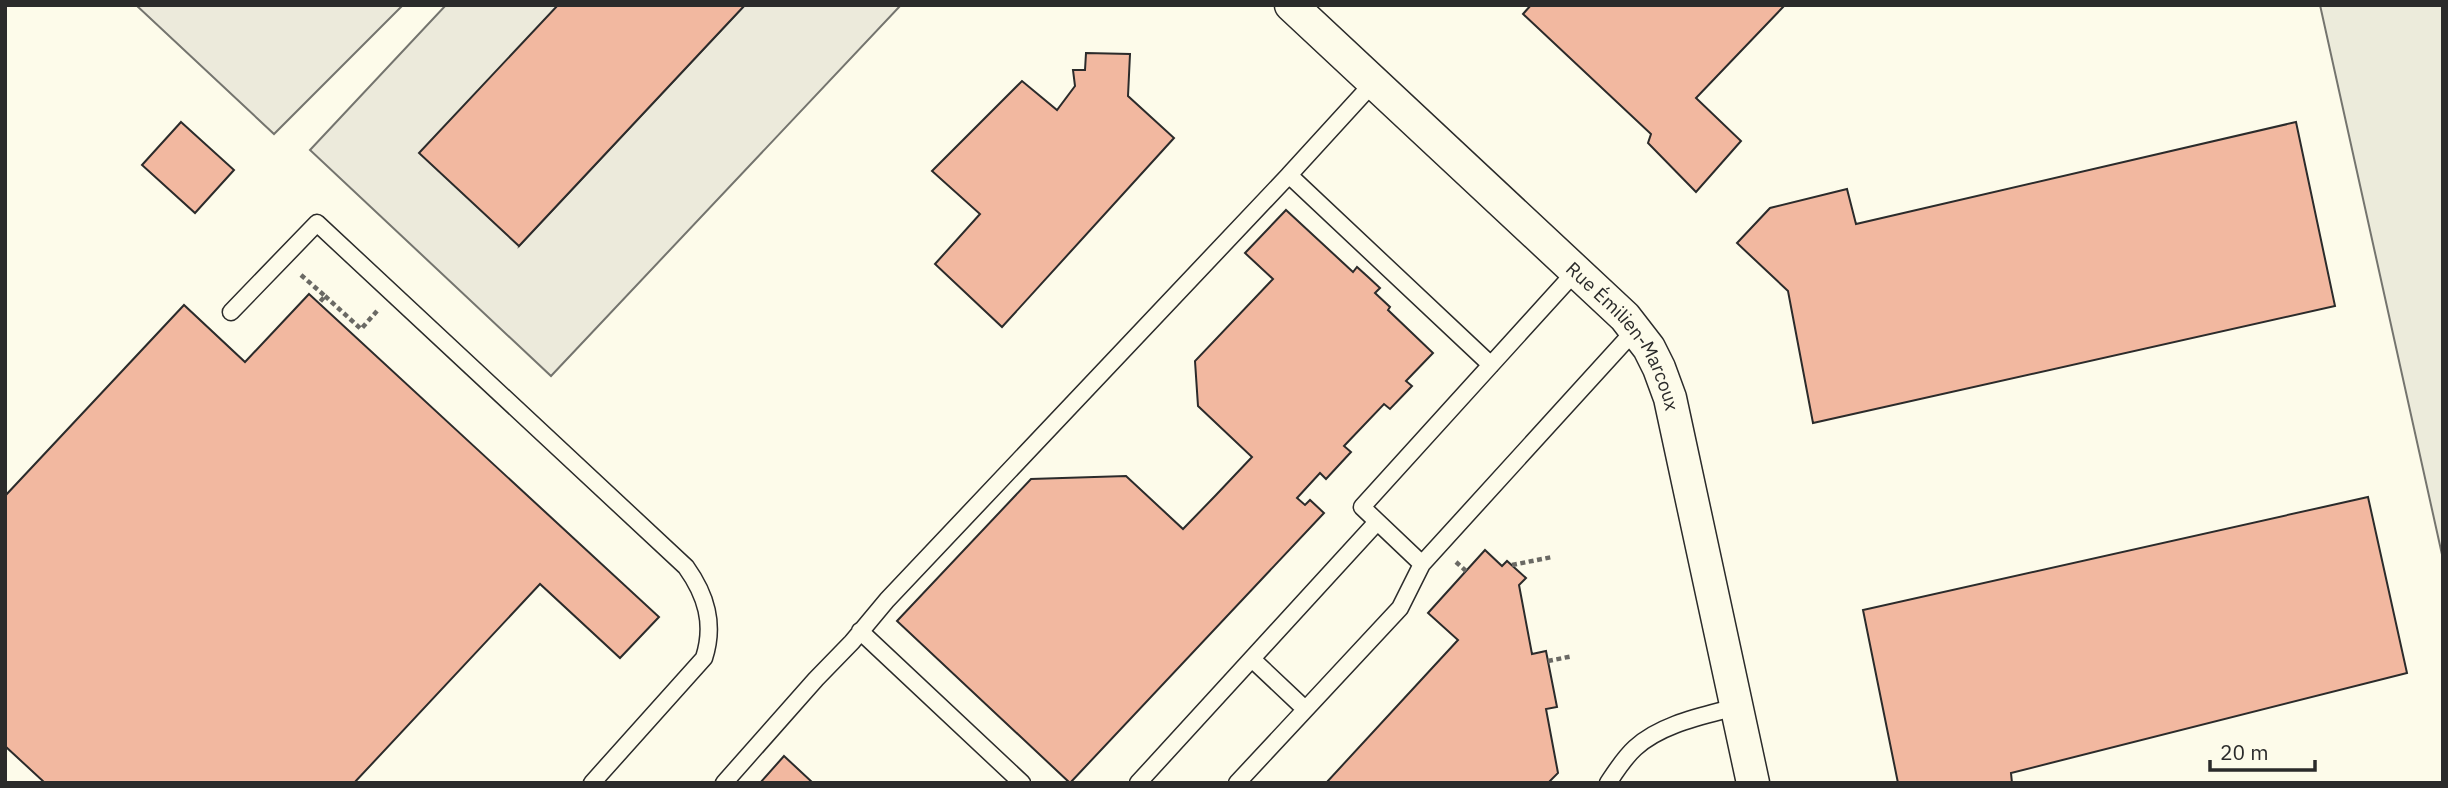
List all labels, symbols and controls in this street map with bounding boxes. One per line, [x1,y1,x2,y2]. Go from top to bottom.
street label: Rue Émilien-Marcoux [1561,256,1684,413]
scale bar [2210,728,2315,772]
text: 20 m [2220,738,2269,766]

